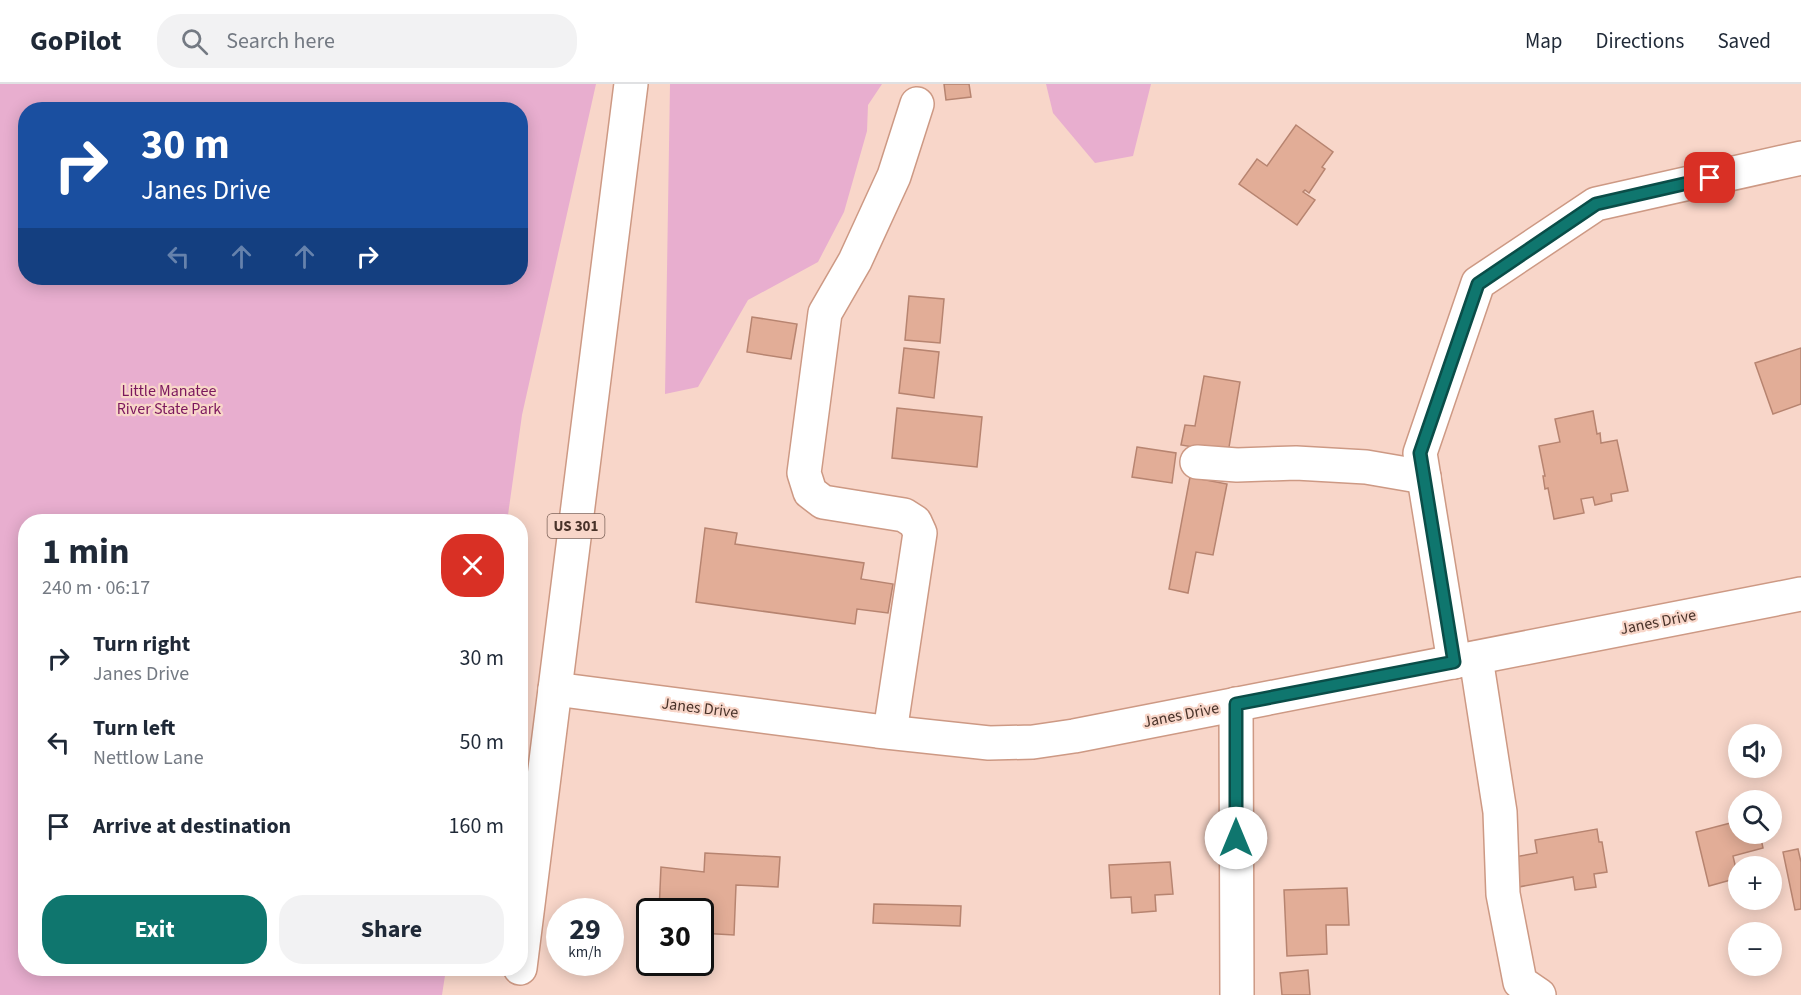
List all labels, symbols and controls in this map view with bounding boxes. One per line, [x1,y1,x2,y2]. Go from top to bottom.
search box [157,14,577,68]
text: GoPilot [30,21,121,61]
icon: search [178,25,211,58]
text: Search here [226,25,335,57]
text: Map [1525,26,1563,56]
text: Directions [1596,26,1684,56]
text: Saved [1717,26,1771,56]
text: 30 m [141,115,230,175]
icon: right [42,126,120,204]
pin [1684,152,1735,203]
icon: arrive [1693,161,1726,194]
text: Janes Drive [141,171,271,210]
icon: left [162,240,195,273]
icon: ahead [225,240,258,273]
icon: ahead [288,240,321,273]
icon: right [351,240,384,273]
park label: Little Manatee River State Park [117,380,221,420]
road number: US 301 [548,514,604,538]
text: 1 min [42,526,130,577]
button: close [441,534,504,597]
text: 240 m · 06:17 [42,574,150,602]
street label: Janes Drive [1618,604,1698,640]
text: Turn right [93,628,190,660]
icon: right [42,642,75,675]
text: 30 m [459,642,504,674]
text: Janes Drive [93,660,189,688]
street label: Janes Drive [660,692,740,724]
street label: Janes Drive [1141,697,1221,733]
text: Turn left [93,712,175,744]
map controls [1728,724,1782,976]
button: sound [1728,724,1782,778]
icon: left [42,726,75,759]
text: 50 m [459,726,504,758]
text: Nettlow Lane [93,744,204,772]
button: search [1728,790,1782,844]
position arrow [1204,806,1268,870]
icon: arrive [42,810,75,843]
text: Arrive at destination [93,810,291,842]
text: 160 m [449,810,504,842]
button: + [1728,856,1782,910]
button: Exit [42,895,267,964]
button: Share [279,895,504,964]
speed limit sign: 30 [636,898,714,976]
text: 29 [569,908,601,951]
button: − [1728,922,1782,976]
text: km/h [568,942,602,963]

